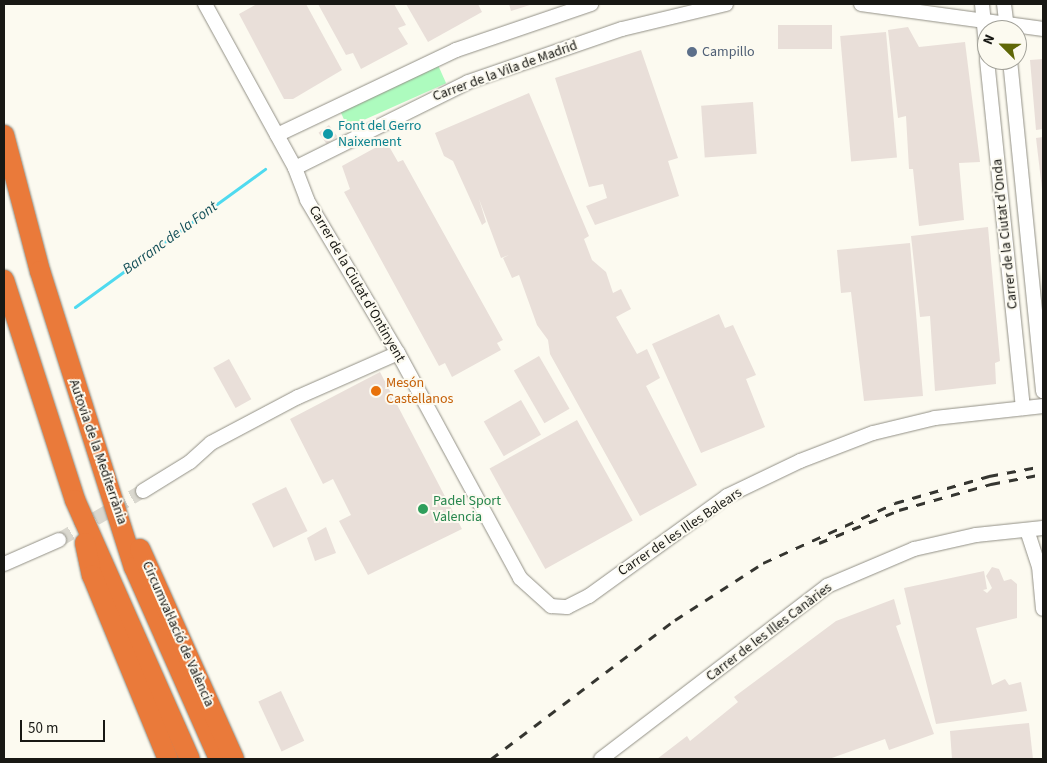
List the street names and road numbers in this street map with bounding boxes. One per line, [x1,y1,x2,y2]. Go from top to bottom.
street label: Carrer de la Vila de Madrid [430,37,580,105]
street label: Carrer de la Ciutat d’Onda [989,158,1021,310]
street label: Carrer de la Ciutat d'Ontinyent [305,203,409,365]
street label: Autovia de la Mediterrània [65,377,131,527]
street label: Carrer de les Illes Balears [615,484,745,580]
street label: Circumval·lació de València [138,559,218,709]
street label: Carrer de les Illes Canàries [703,579,835,685]

